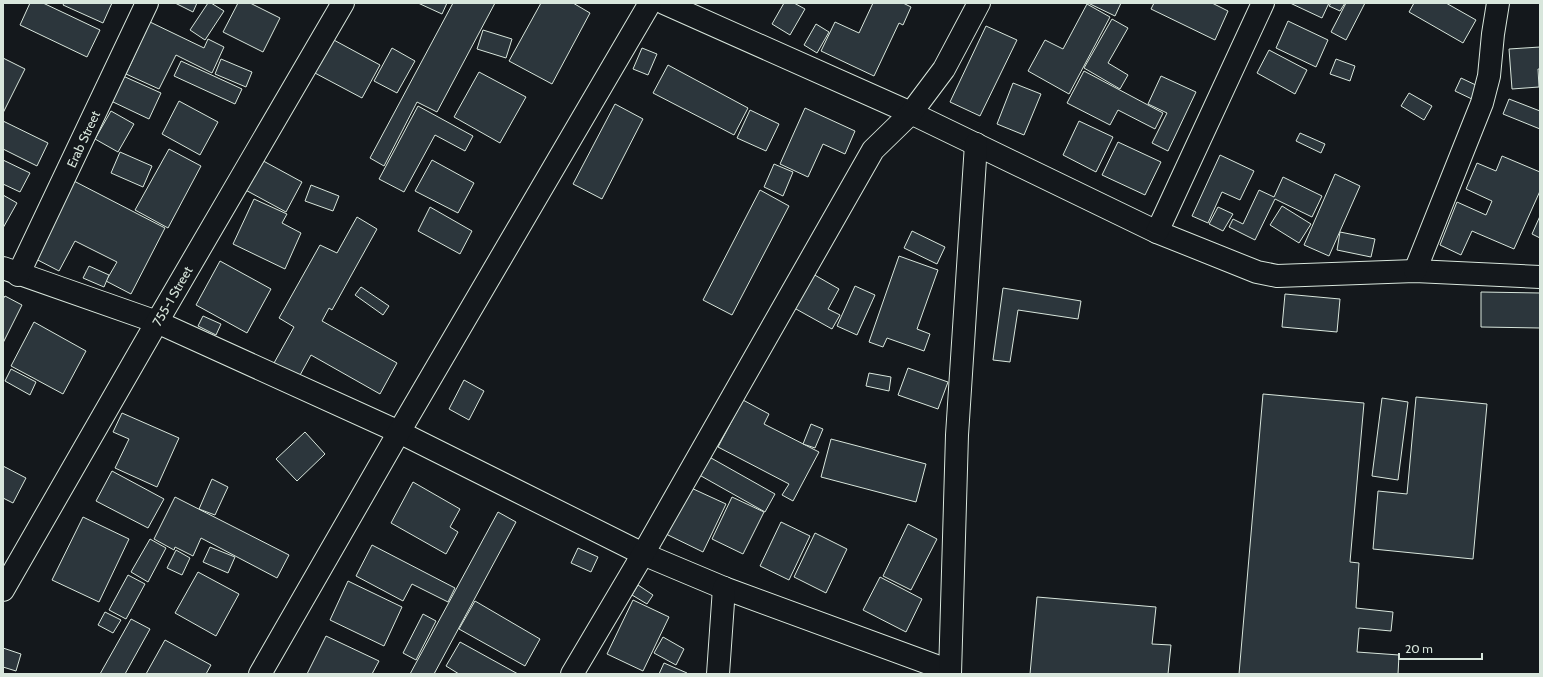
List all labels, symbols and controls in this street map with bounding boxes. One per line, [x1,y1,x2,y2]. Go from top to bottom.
street label: Erab Street [63,107,103,170]
street label: 755-1 Street [148,263,196,329]
scale bar [1399,635,1482,661]
text: 20 m [1405,641,1433,656]

